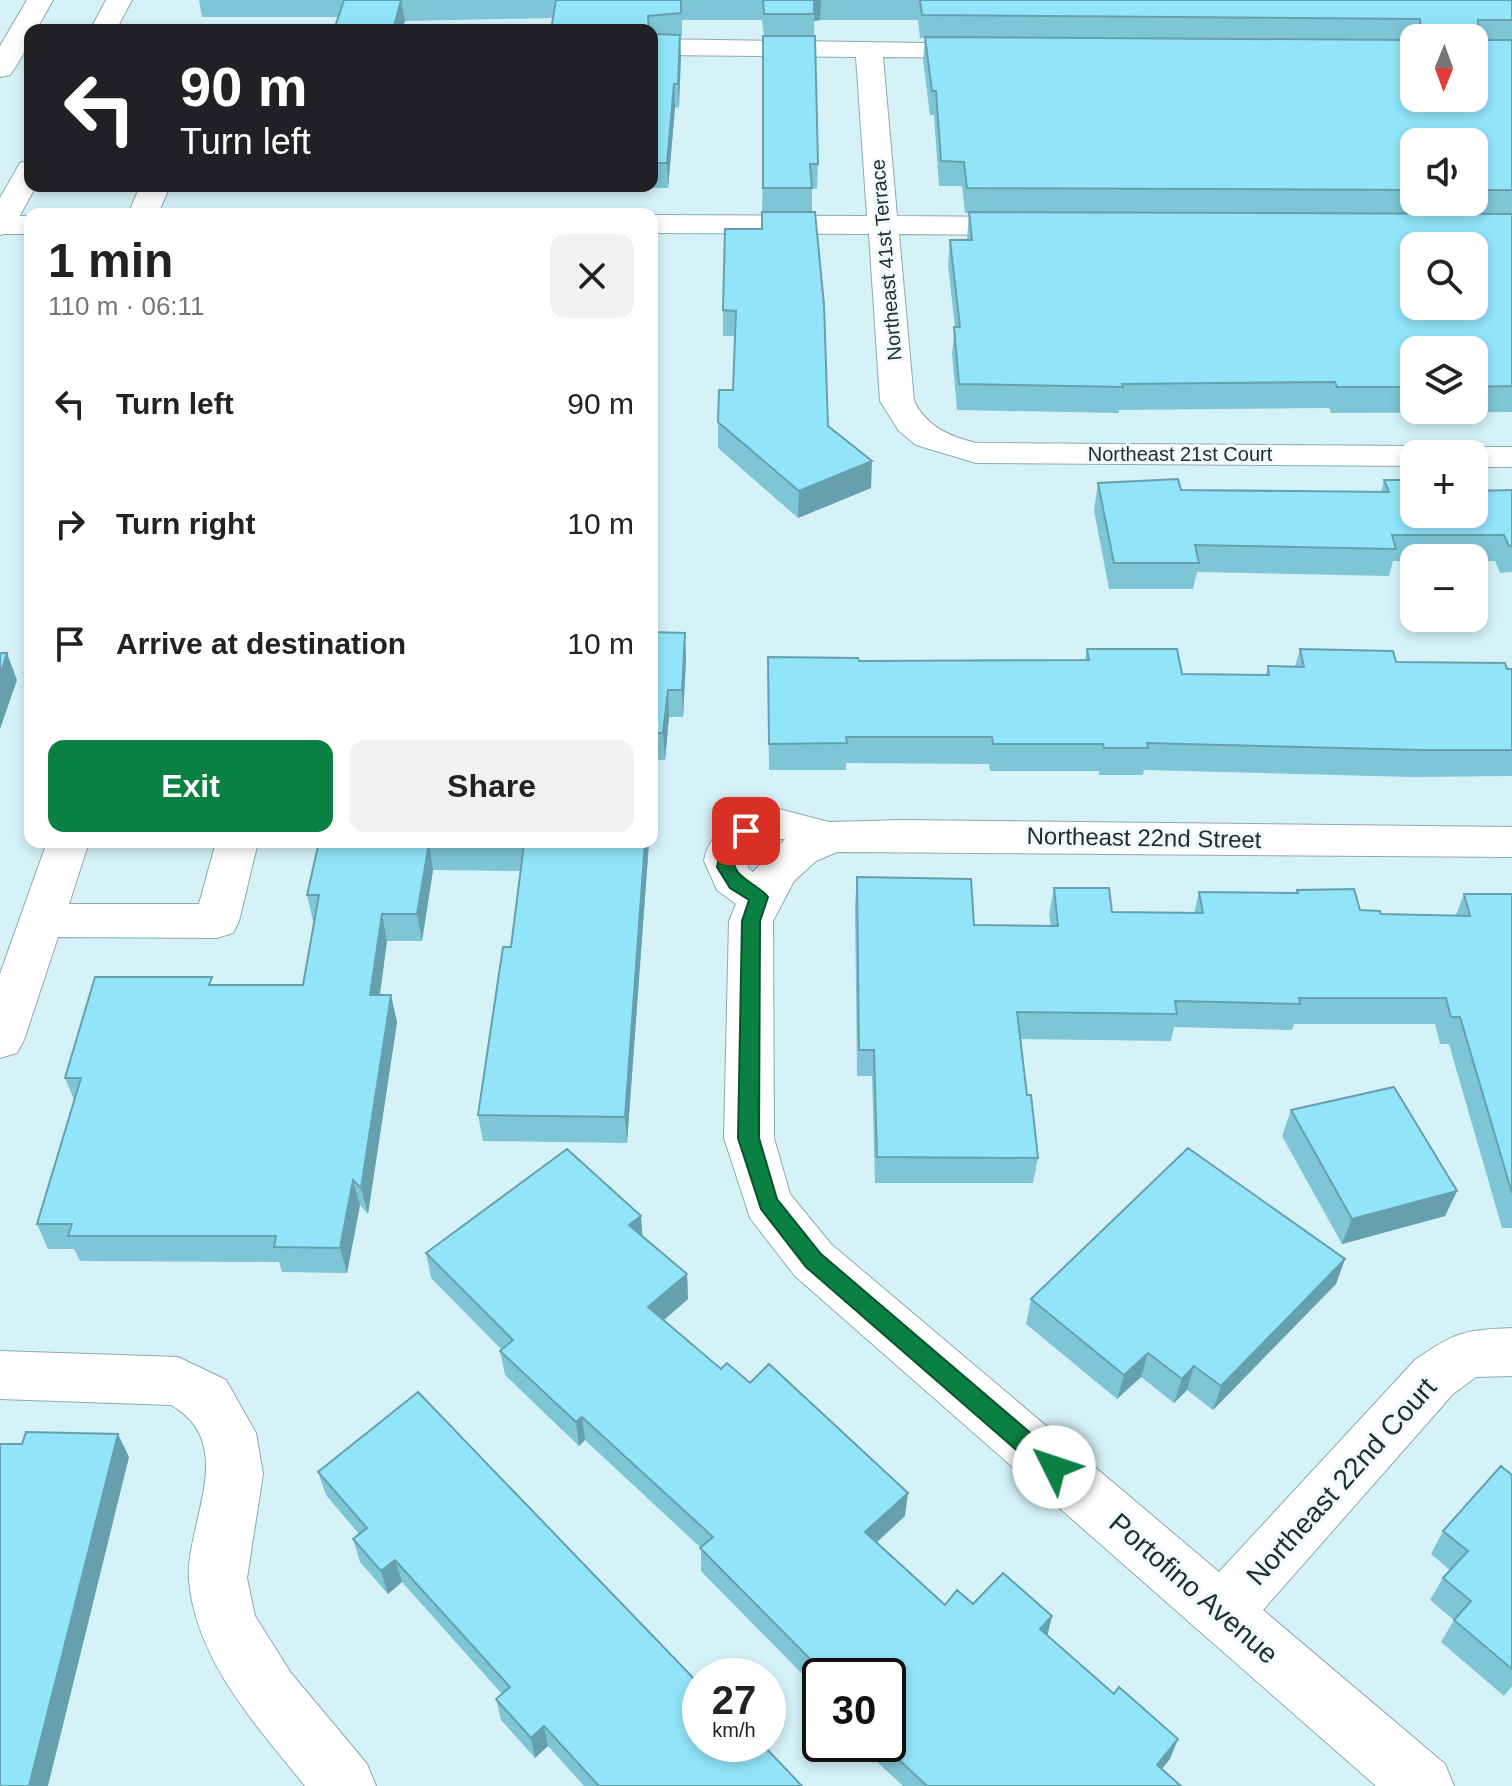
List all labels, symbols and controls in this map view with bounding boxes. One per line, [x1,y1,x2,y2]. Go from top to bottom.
north arrow [1400,24,1488,112]
map controls [1400,24,1488,632]
text: 90 m [180,55,308,118]
icon: left [48,56,152,160]
text: Turn left [180,121,311,162]
button: sound [1400,128,1488,216]
street label: Northeast 41st Terrace [866,158,906,362]
button: search [1400,232,1488,320]
text: 1 min [48,234,173,287]
button: close [550,234,634,318]
text: 110 m · 06:11 [48,291,205,321]
button: layers [1400,336,1488,424]
icon: left [48,382,92,426]
text: Turn left [116,387,234,420]
text: 90 m [567,387,634,420]
button: + [1400,440,1488,528]
street label: Northeast 21st Court [1088,443,1273,465]
icon: right [48,502,92,546]
text: Turn right [116,507,255,540]
text: 10 m [567,507,634,540]
button: − [1400,544,1488,632]
icon: arrive [48,622,92,666]
text: Arrive at destination [116,627,406,660]
text: 10 m [567,627,634,660]
button: Exit [48,740,333,832]
button: Share [349,740,634,832]
pin [712,797,780,865]
icon: arrive [724,809,768,853]
street label: Northeast 22nd Street [1026,822,1262,853]
street label: Northeast 22nd Court [1240,1371,1443,1591]
position arrow [1012,1425,1096,1509]
street label: Portofino Avenue [1103,1507,1284,1670]
speed limit sign: 30 [802,1658,906,1762]
text: 27 [712,1678,756,1722]
text: km/h [712,1719,756,1741]

